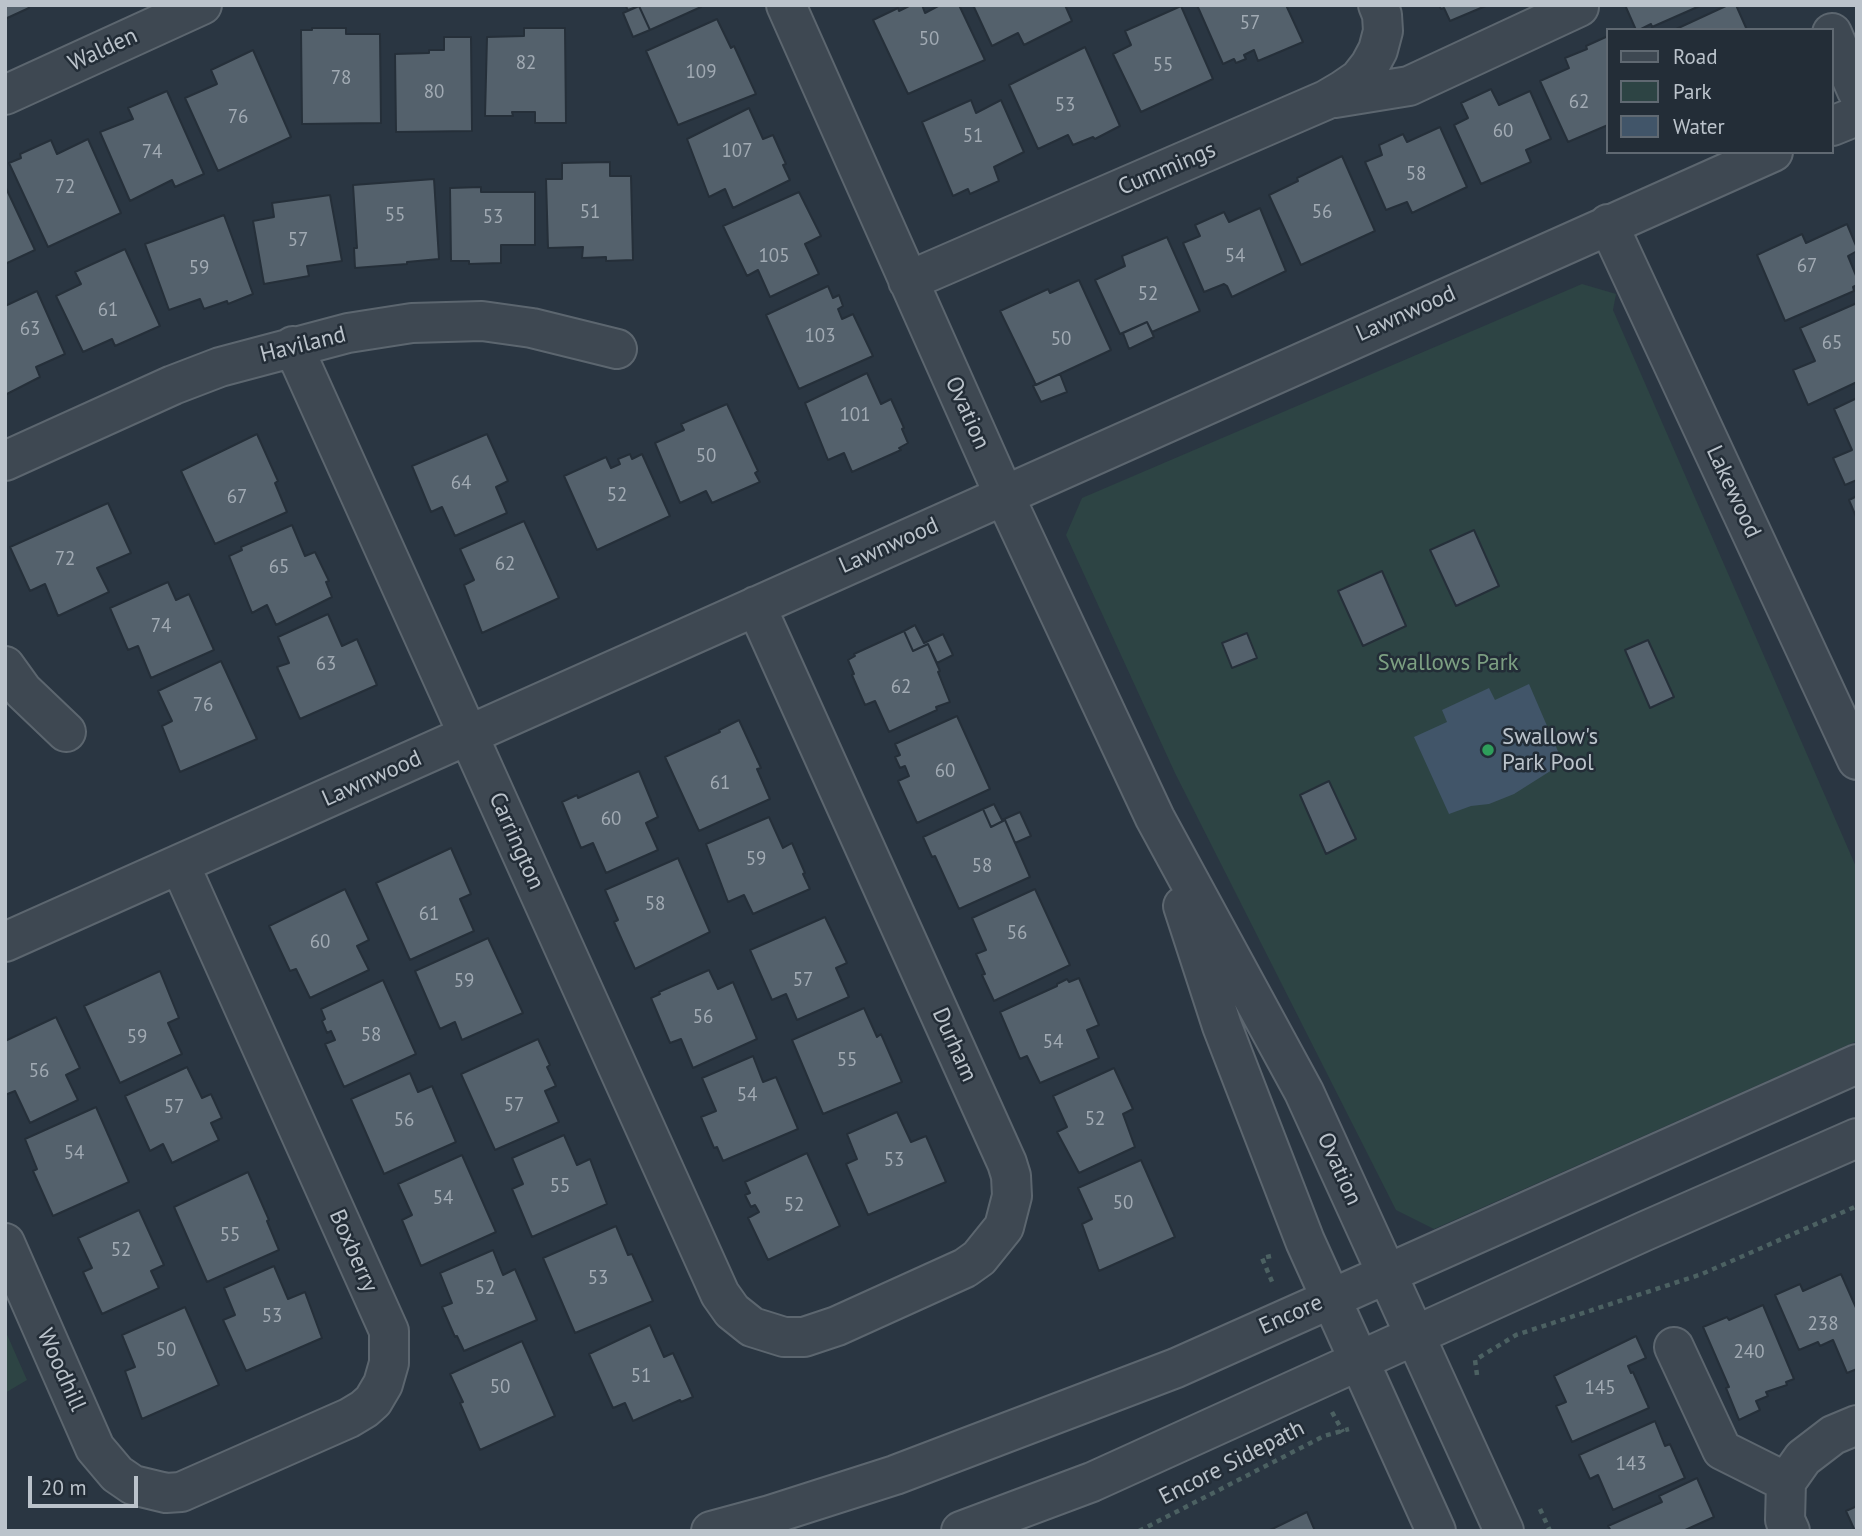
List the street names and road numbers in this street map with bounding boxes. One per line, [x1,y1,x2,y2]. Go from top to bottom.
street label: Walden [64,22,142,78]
street label: Cummings [1114,136,1220,202]
street label: Lawnwood [1352,280,1460,348]
street label: Haviland [257,321,349,369]
street label: Ovation [939,372,995,454]
street label: Lakewood [1700,441,1766,543]
street label: Lawnwood [835,512,943,580]
street label: Lawnwood [318,745,426,813]
street label: Carrington [482,788,550,894]
street label: Durham [926,1004,982,1086]
street label: Ovation [1311,1128,1367,1210]
street label: Boxberry [323,1205,383,1297]
street label: Encore [1255,1289,1327,1341]
street label: Woodhill [31,1325,91,1415]
street label: Encore Sidepath [1155,1415,1309,1511]

